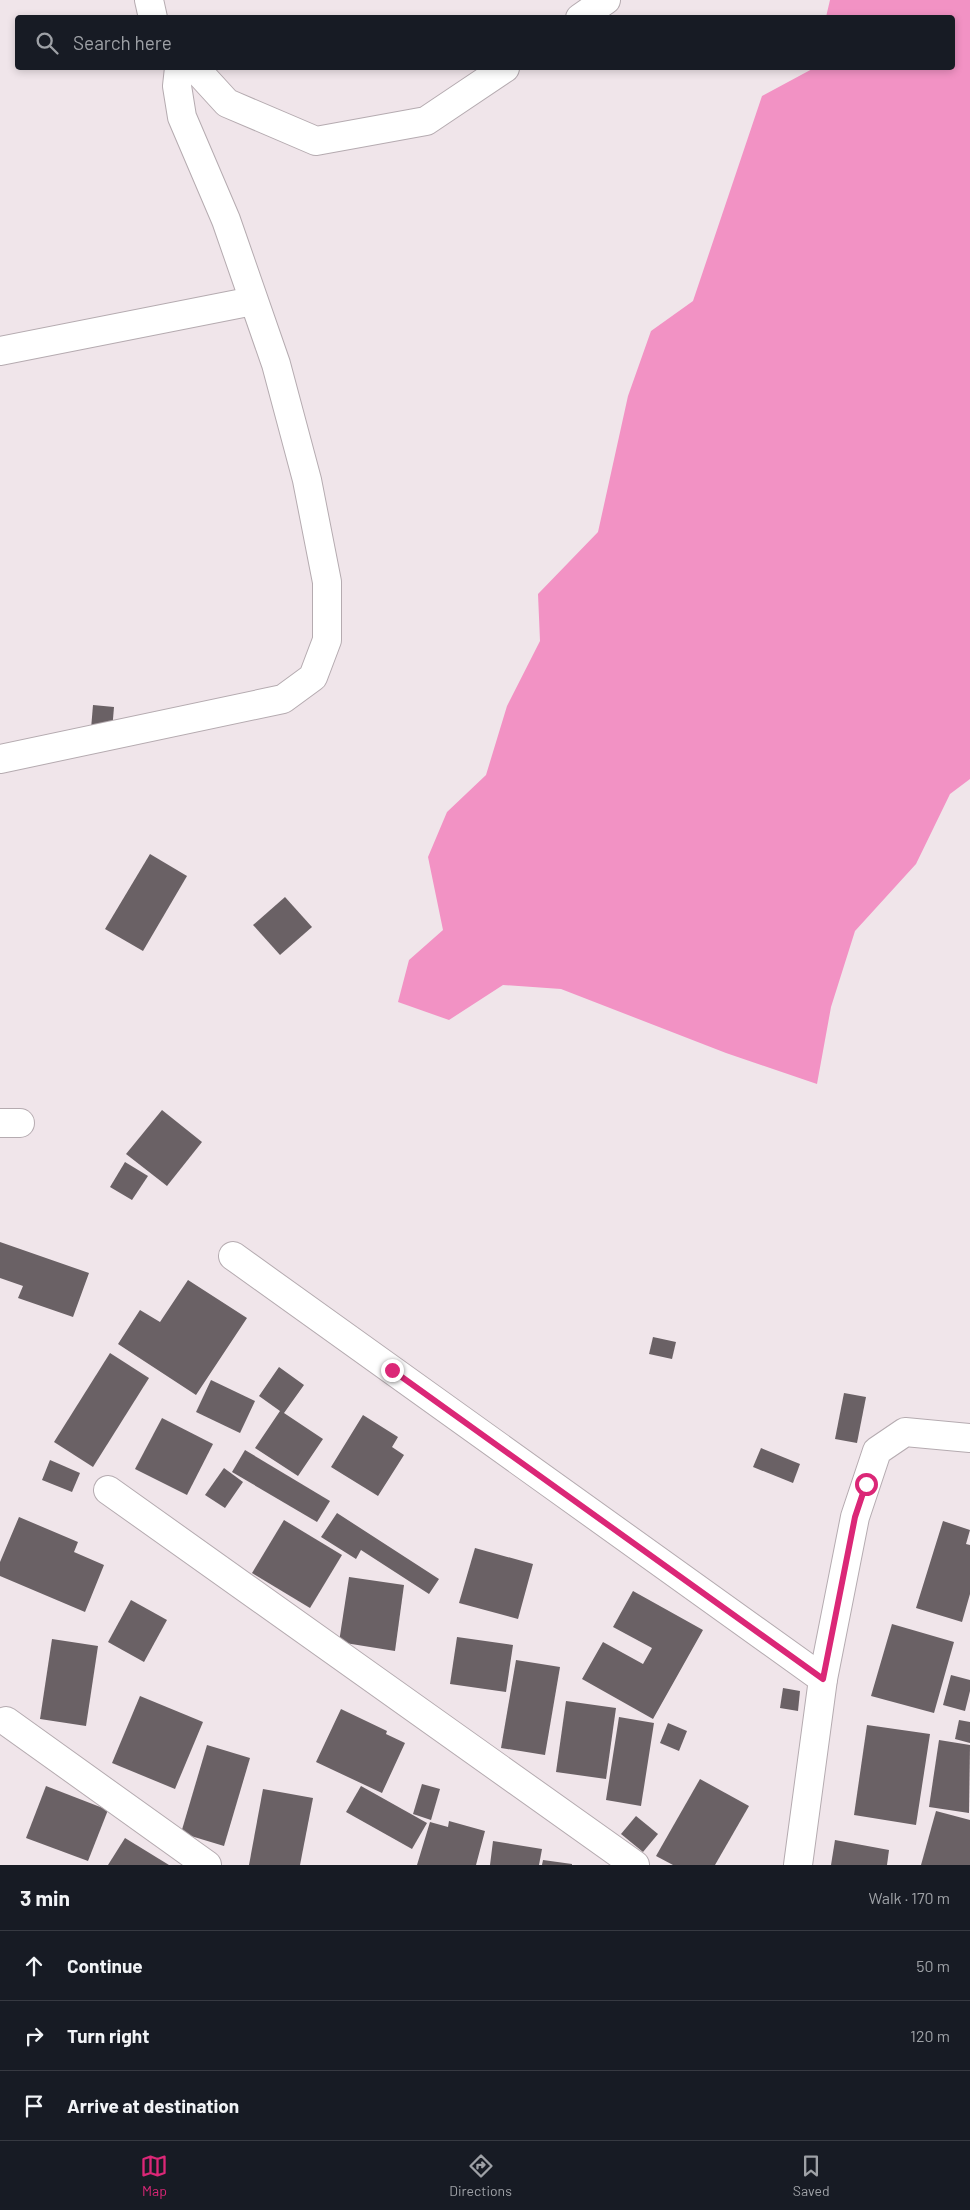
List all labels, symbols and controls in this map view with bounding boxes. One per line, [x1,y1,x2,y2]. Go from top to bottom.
search box [15,15,955,70]
icon: search [33,29,61,57]
text: Search here [73,31,172,54]
route end [381,1359,404,1382]
route start [855,1473,878,1496]
text: 3 min [20,1885,70,1910]
text: Walk · 170 m [868,1888,950,1907]
icon: ahead [20,1952,48,1980]
text: Continue [67,1954,143,1977]
text: 50 m [916,1956,950,1975]
icon: right [20,2022,48,2050]
text: Turn right [67,2024,149,2047]
text: 120 m [910,2026,950,2045]
icon: arrive [20,2092,48,2120]
text: Arrive at destination [67,2094,239,2117]
tab: Map [140,2152,168,2199]
tab: Directions [449,2152,512,2199]
tab: Saved [793,2152,830,2199]

